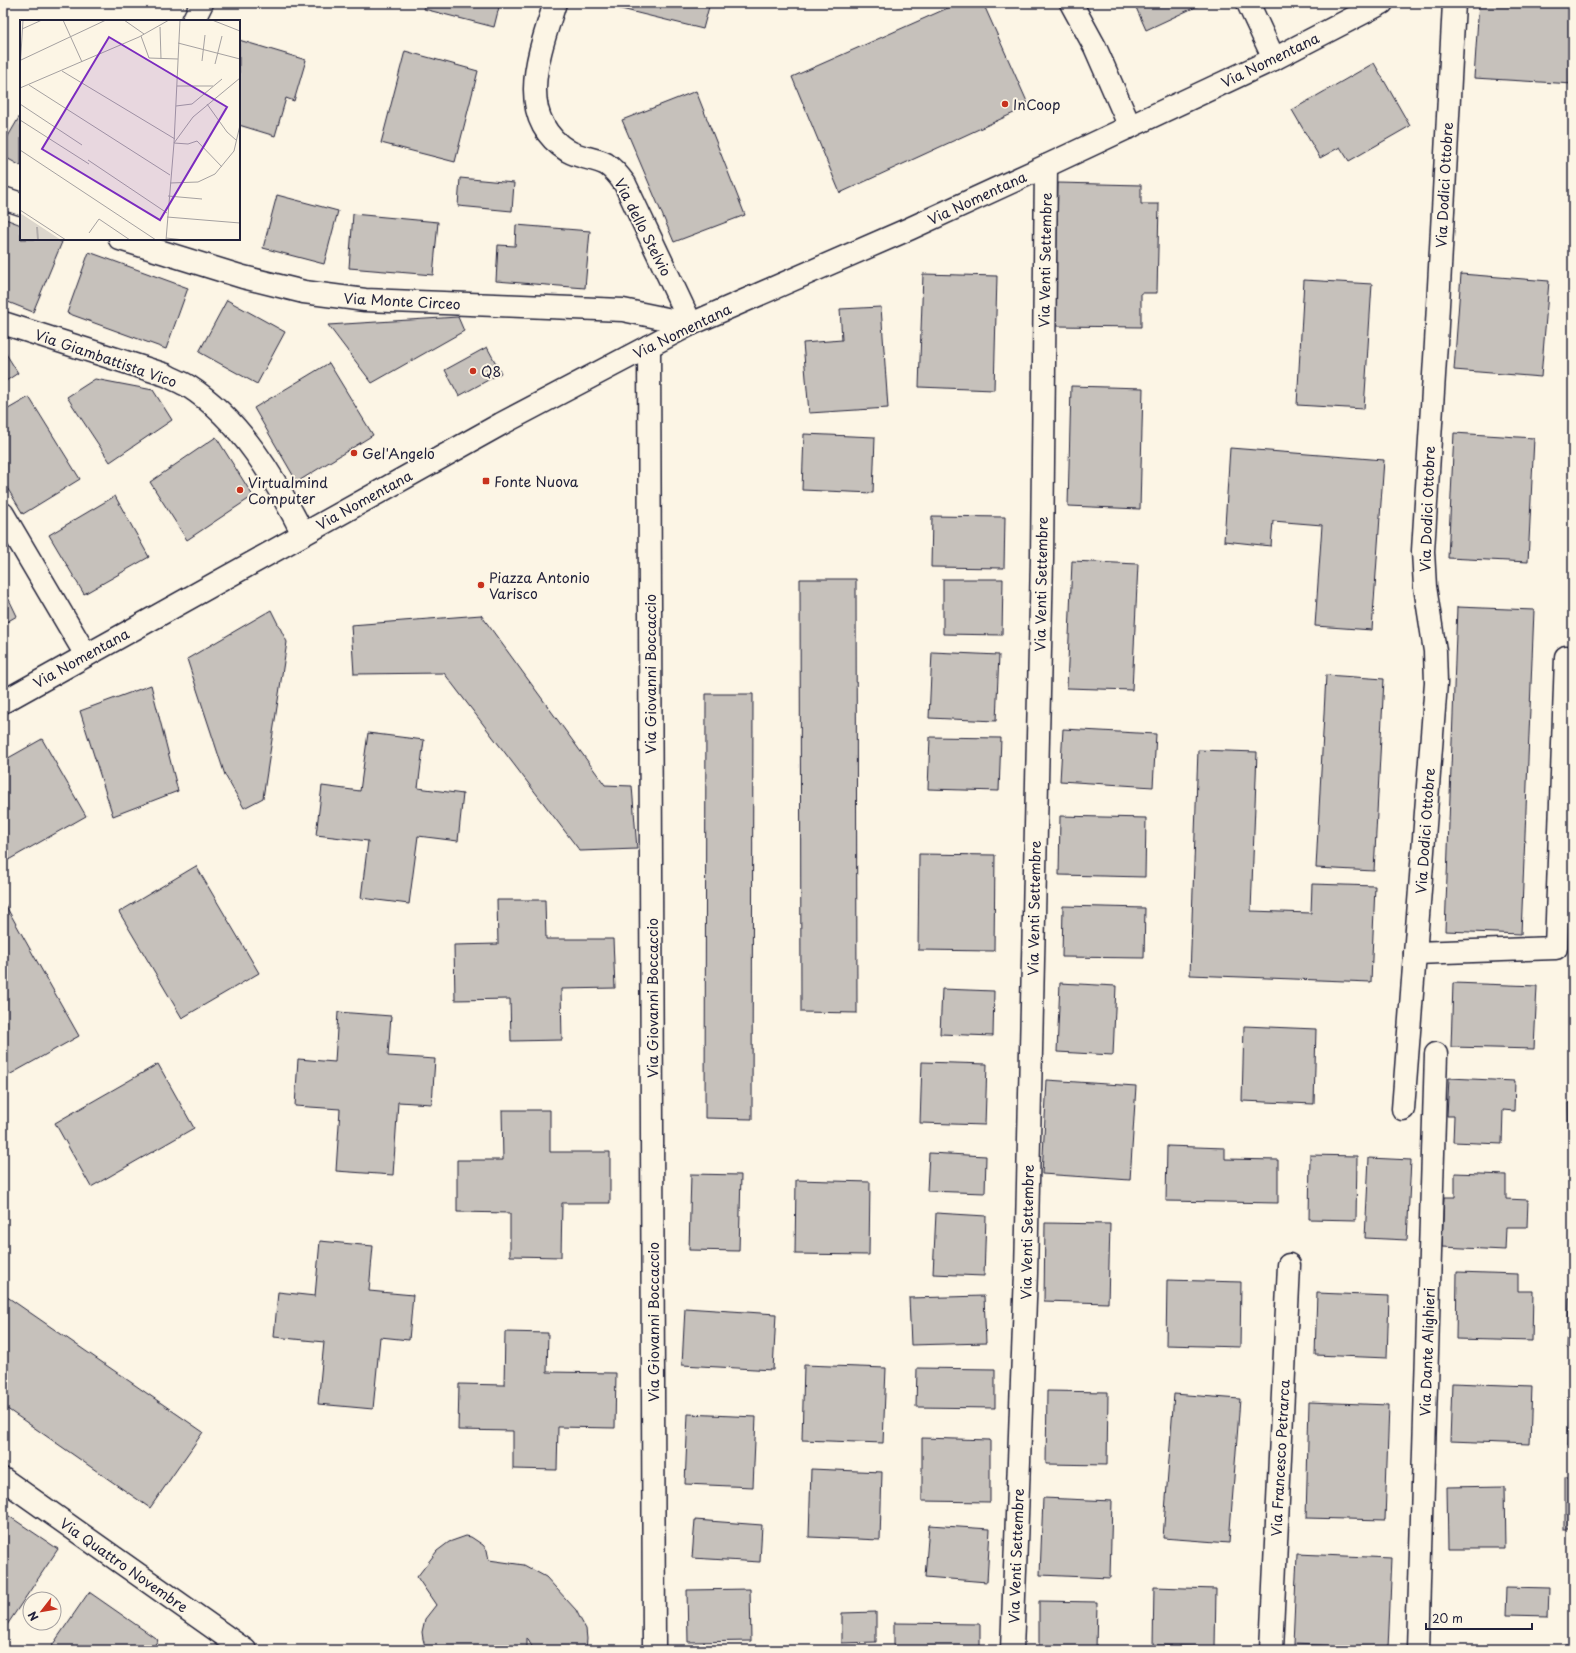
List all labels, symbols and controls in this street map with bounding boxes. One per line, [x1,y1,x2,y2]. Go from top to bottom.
inset map [20,20,240,240]
street label: Via Nomentana [1217,27,1323,93]
place label: InCoop [1013,94,1060,115]
marker: InCoop [1000,99,1010,109]
street label: Via Dodici Ottobre [1430,121,1458,249]
street label: Via Nomentana [924,166,1030,230]
street label: Via dello Stelvio [609,174,677,280]
street label: Via Venti Settembre [1033,192,1057,328]
street label: Via Monte Circeo [343,287,461,315]
street label: Via Nomentana [629,298,735,364]
street label: Via Giambattista Vico [32,324,180,392]
place label: Q8 [481,361,501,382]
marker: Q8 [468,366,478,376]
place label: Gel'Angelo [362,443,435,464]
street label: Via Dodici Ottobre [1414,445,1440,572]
marker: Gel'Angelo [349,448,359,458]
street label: Via Nomentana [312,465,416,535]
place label: Fonte Nuova [494,471,579,492]
place label: Virtualmind Computer [248,472,328,509]
marker: Fonte Nuova [481,476,491,486]
marker: Virtualmind Computer [235,485,245,495]
street label: Via Venti Settembre [1029,516,1053,652]
place label: Piazza Antonio Varisco [489,567,590,604]
marker: Piazza Antonio Varisco [476,580,486,590]
street label: Via Giovanni Boccaccio [640,594,661,754]
street label: Via Nomentana [29,623,133,693]
street label: Via Dodici Ottobre [1410,767,1440,895]
street label: Via Venti Settembre [1022,840,1046,976]
street label: Via Giovanni Boccaccio [642,918,663,1078]
street label: Via Venti Settembre [1015,1164,1039,1300]
street label: Via Giovanni Boccaccio [643,1242,664,1402]
street label: Via Dante Alighieri [1414,1287,1440,1417]
street label: Via Francesco Petrarca [1265,1379,1295,1537]
street label: Via Venti Settembre [1003,1488,1029,1624]
street label: Via Quattro Novembre [56,1513,193,1617]
north arrow [22,1591,62,1631]
scale bar [1426,1605,1532,1631]
text: N [23,1608,43,1625]
text: 20 m [1432,1609,1463,1627]

